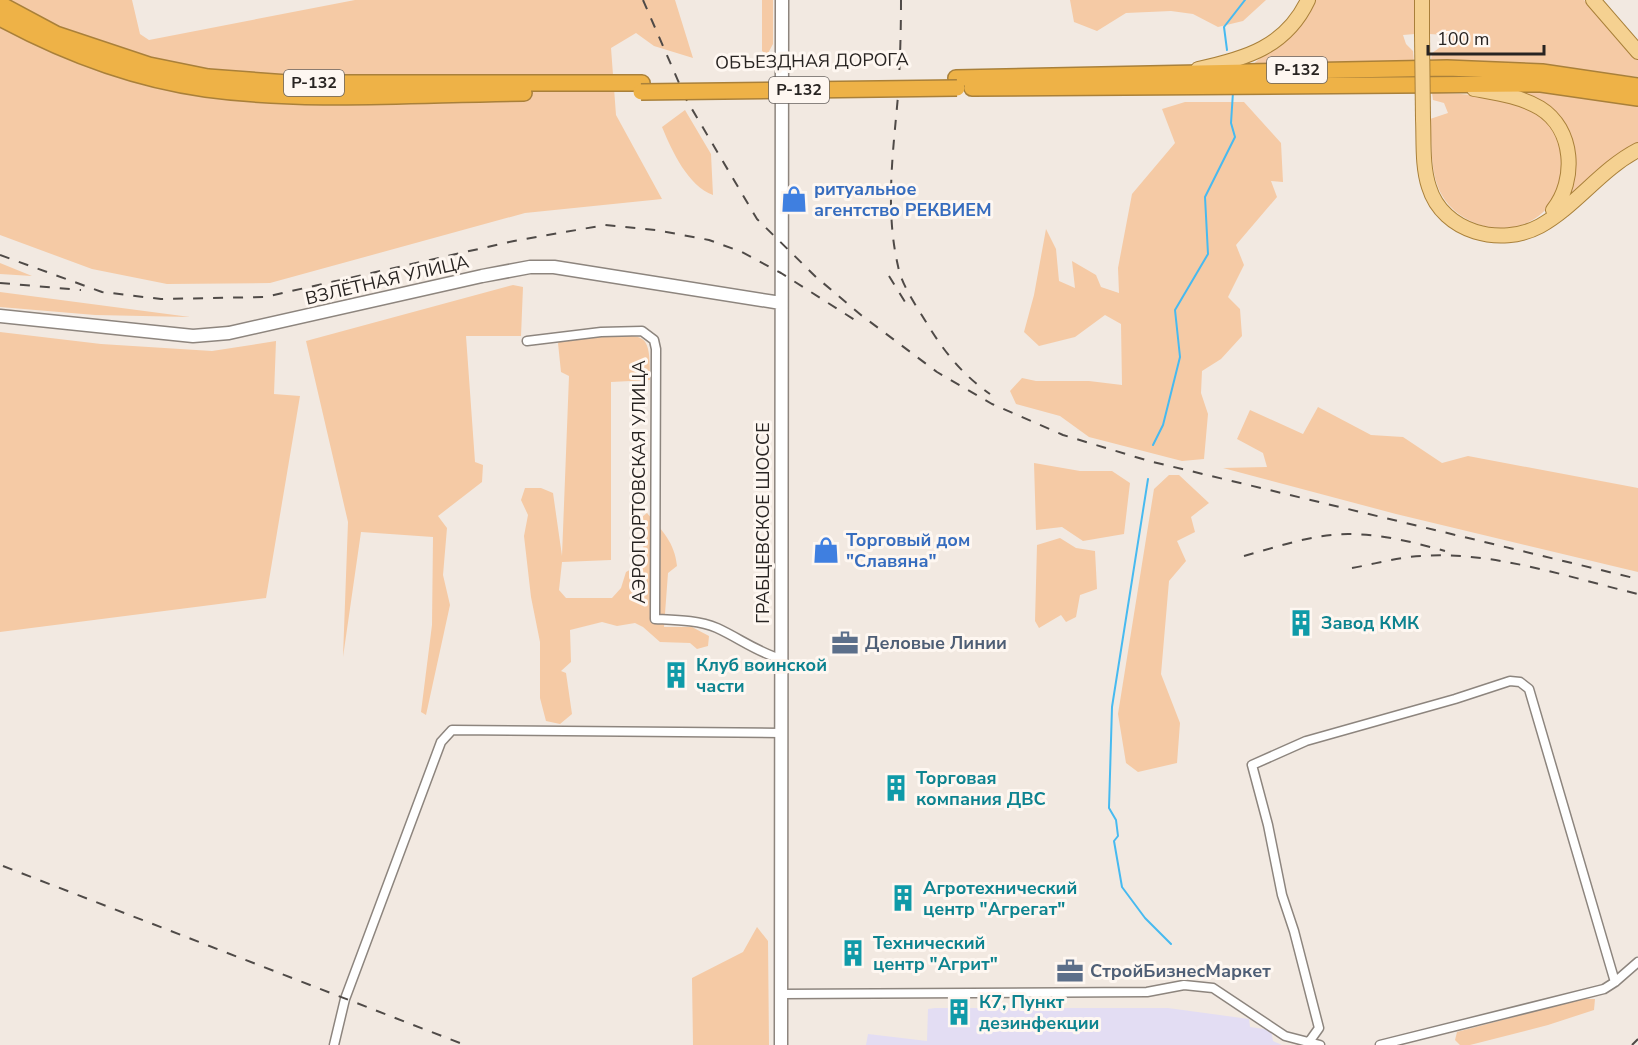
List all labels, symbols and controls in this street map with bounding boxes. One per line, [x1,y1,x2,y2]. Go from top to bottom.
scale bar [1428,18,1544,56]
text: 100 m [1437,27,1489,51]
street label: ОБЪЕЗДНАЯ ДОРОГА [715,47,909,75]
road number: Р-132 [1267,57,1327,83]
road number: Р-132 [284,70,344,96]
road number: Р-132 [769,77,829,103]
place label: ритуальное агентство РЕКВИЕМ [814,177,992,222]
shop icon: ритуальное агентство РЕКВИЕМ [779,184,809,214]
street label: ВЗЛЁТНАЯ УЛИЦА [303,250,471,310]
street label: АЭРОПОРТОВСКАЯ УЛИЦА [627,360,651,604]
street label: ГРАБЦЕВСКОЕ ШОССЕ [751,422,775,624]
place label: Торговый дом "Славяна" [846,528,970,573]
shop icon: Торговый дом "Славяна" [811,535,841,565]
building icon: Завод КМК [1286,608,1316,638]
place label: Завод КМК [1321,611,1420,635]
office icon: Деловые Линии [830,628,860,658]
place label: Деловые Линии [865,631,1007,655]
place label: Клуб воинской части [696,653,827,698]
building icon: Клуб воинской части [661,660,691,690]
place label: Торговая компания ДВС [916,766,1046,811]
building icon: Торговая компания ДВС [881,773,911,803]
place label: Агротехнический центр "Агрегат" [923,876,1077,921]
building icon: Агротехнический центр "Агрегат" [888,883,918,913]
place label: Технический центр "Агрит" [873,931,998,976]
building icon: Технический центр "Агрит" [838,938,868,968]
office icon: СтройБизнесМаркет [1055,956,1085,986]
place label: СтройБизнесМаркет [1090,959,1271,983]
place label: К7, Пункт дезинфекции [979,990,1099,1035]
building icon: К7, Пункт дезинфекции [944,997,974,1027]

